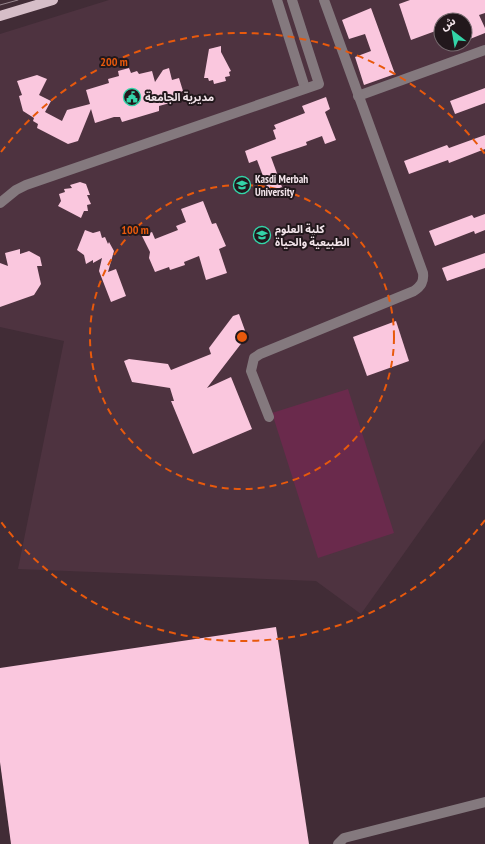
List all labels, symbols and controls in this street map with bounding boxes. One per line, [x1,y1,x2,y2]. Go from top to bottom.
north arrow [433,12,473,52]
text: ش [438,14,458,33]
text: 200 m [100,54,128,69]
public building icon: مديرية الجامعة [122,87,142,107]
place label: مديرية الجامعة [145,90,214,104]
place label: Kasdi Merbah University [255,172,308,199]
school or university icon: Kasdi Merbah University [232,175,252,195]
text: 100 m [121,222,149,237]
place label: كلية العلوم الطبيعية والحياة [275,222,349,249]
school or university icon: كلية العلوم الطبيعية والحياة [252,225,272,245]
centre of rings [235,330,249,344]

